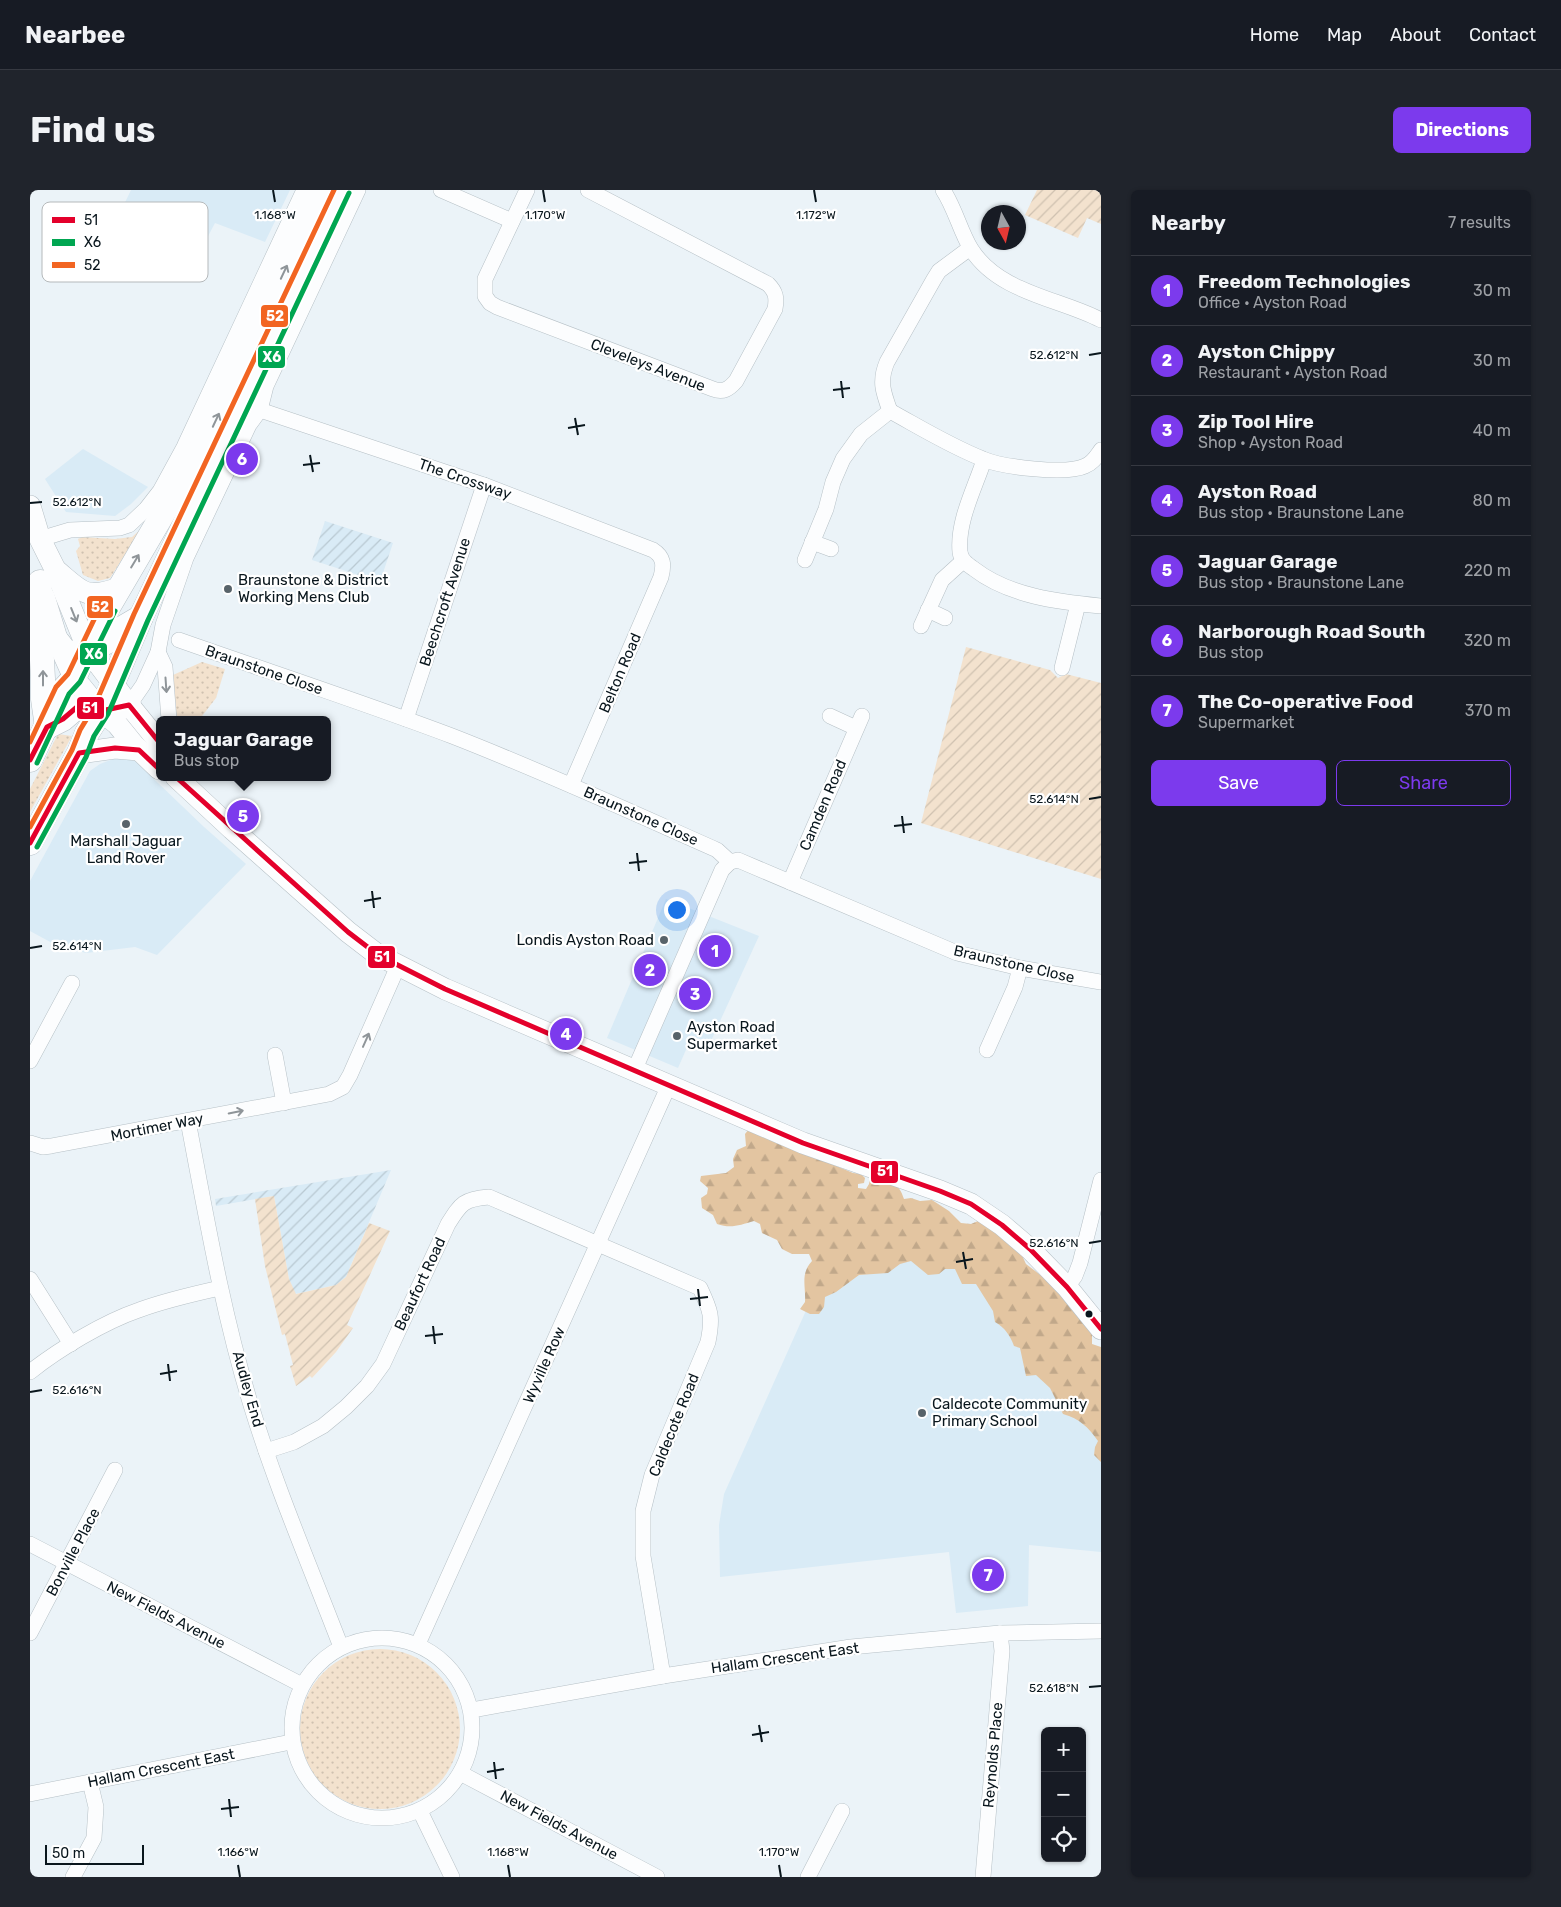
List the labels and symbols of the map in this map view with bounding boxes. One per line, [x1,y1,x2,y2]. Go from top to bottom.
legend [42,202,208,282]
north arrow [981,205,1026,250]
text: 1.168°W [254,208,296,222]
text: 1.170°W [525,208,566,222]
text: 1.172°W [796,208,836,222]
text: 51 [84,212,98,229]
text: X6 [84,234,101,251]
text: 52 [84,257,101,274]
one-way arrow [280,265,290,280]
line badge: 52 [260,304,289,328]
text: 52 [266,308,284,325]
street label: Cleveleys Avenue [588,335,708,395]
line badge: X6 [257,345,286,369]
text: 52.612°N [1029,348,1079,362]
text: X6 [263,349,281,366]
one-way arrow [211,413,221,428]
pin: 6 [226,440,258,478]
street label: The Crossway [416,455,514,503]
text: 52.612°N [52,495,102,509]
street label: Beechcroft Avenue [416,535,474,669]
one-way arrow [130,553,140,568]
place label: Braunstone & District Working Mens Club [238,571,388,606]
marker: Braunstone & District Working Mens Club [222,583,234,595]
line badge: 52 [86,595,114,619]
text: 52 [91,599,109,616]
one-way arrow [70,607,79,622]
street label: Belton Road [595,630,645,716]
street label: Braunstone Close [203,641,325,699]
line badge: X6 [79,642,108,666]
text: X6 [85,646,103,663]
one-way arrow [38,670,48,686]
one-way arrow [161,677,171,693]
line badge: 51 [76,696,105,720]
text: 51 [82,700,98,717]
street label: Camden Road [796,757,850,853]
street label: Braunstone Close [581,783,701,849]
text: 52.614°N [1029,792,1079,806]
pin: 5 [227,797,259,835]
marker: Marshall Jaguar Land Rover [120,818,132,830]
place label: Marshall Jaguar Land Rover [70,832,182,867]
your location [664,897,690,923]
place label: Londis Ayston Road [516,931,654,949]
pin: 1 [699,932,731,970]
marker: Londis Ayston Road [658,934,670,946]
text: 52.614°N [52,939,102,953]
street label: Braunstone Close [952,941,1076,987]
line badge: 51 [367,945,396,969]
text: 51 [374,949,390,966]
pin: 2 [634,951,666,989]
pin: 3 [679,975,711,1013]
pin: 4 [550,1015,582,1053]
place label: Ayston Road Supermarket [687,1018,777,1053]
marker: Ayston Road Supermarket [671,1030,683,1042]
one-way arrow [361,1033,371,1048]
one-way arrow [228,1107,244,1116]
street label: Mortimer Way [109,1109,205,1145]
line badge: 51 [870,1160,899,1184]
text: 51 [877,1163,893,1180]
street label: Beaufort Road [391,1235,449,1333]
text: 52.616°N [1029,1236,1079,1250]
unlabelled marker [1084,1309,1094,1319]
street label: Wyville Row [519,1324,569,1406]
street label: Audley End [229,1349,267,1429]
street label: Caldecote Road [645,1371,703,1479]
text: 52.616°N [52,1383,102,1397]
place label: Caldecote Community Primary School [932,1395,1087,1430]
marker: Caldecote Community Primary School [916,1407,928,1419]
street label: Bonville Place [42,1505,104,1599]
pin: 7 [972,1556,1004,1594]
street label: New Fields Avenue [104,1577,228,1653]
street label: Hallam Crescent East [710,1639,860,1677]
text: 52.618°N [1029,1681,1079,1695]
street label: Reynolds Place [979,1701,1007,1809]
street label: Hallam Crescent East [86,1745,236,1791]
street label: New Fields Avenue [497,1786,621,1864]
scale bar [45,1842,144,1865]
text: 1.166°W [217,1845,259,1859]
text: 1.168°W [487,1845,529,1859]
text: 1.170°W [759,1845,800,1859]

